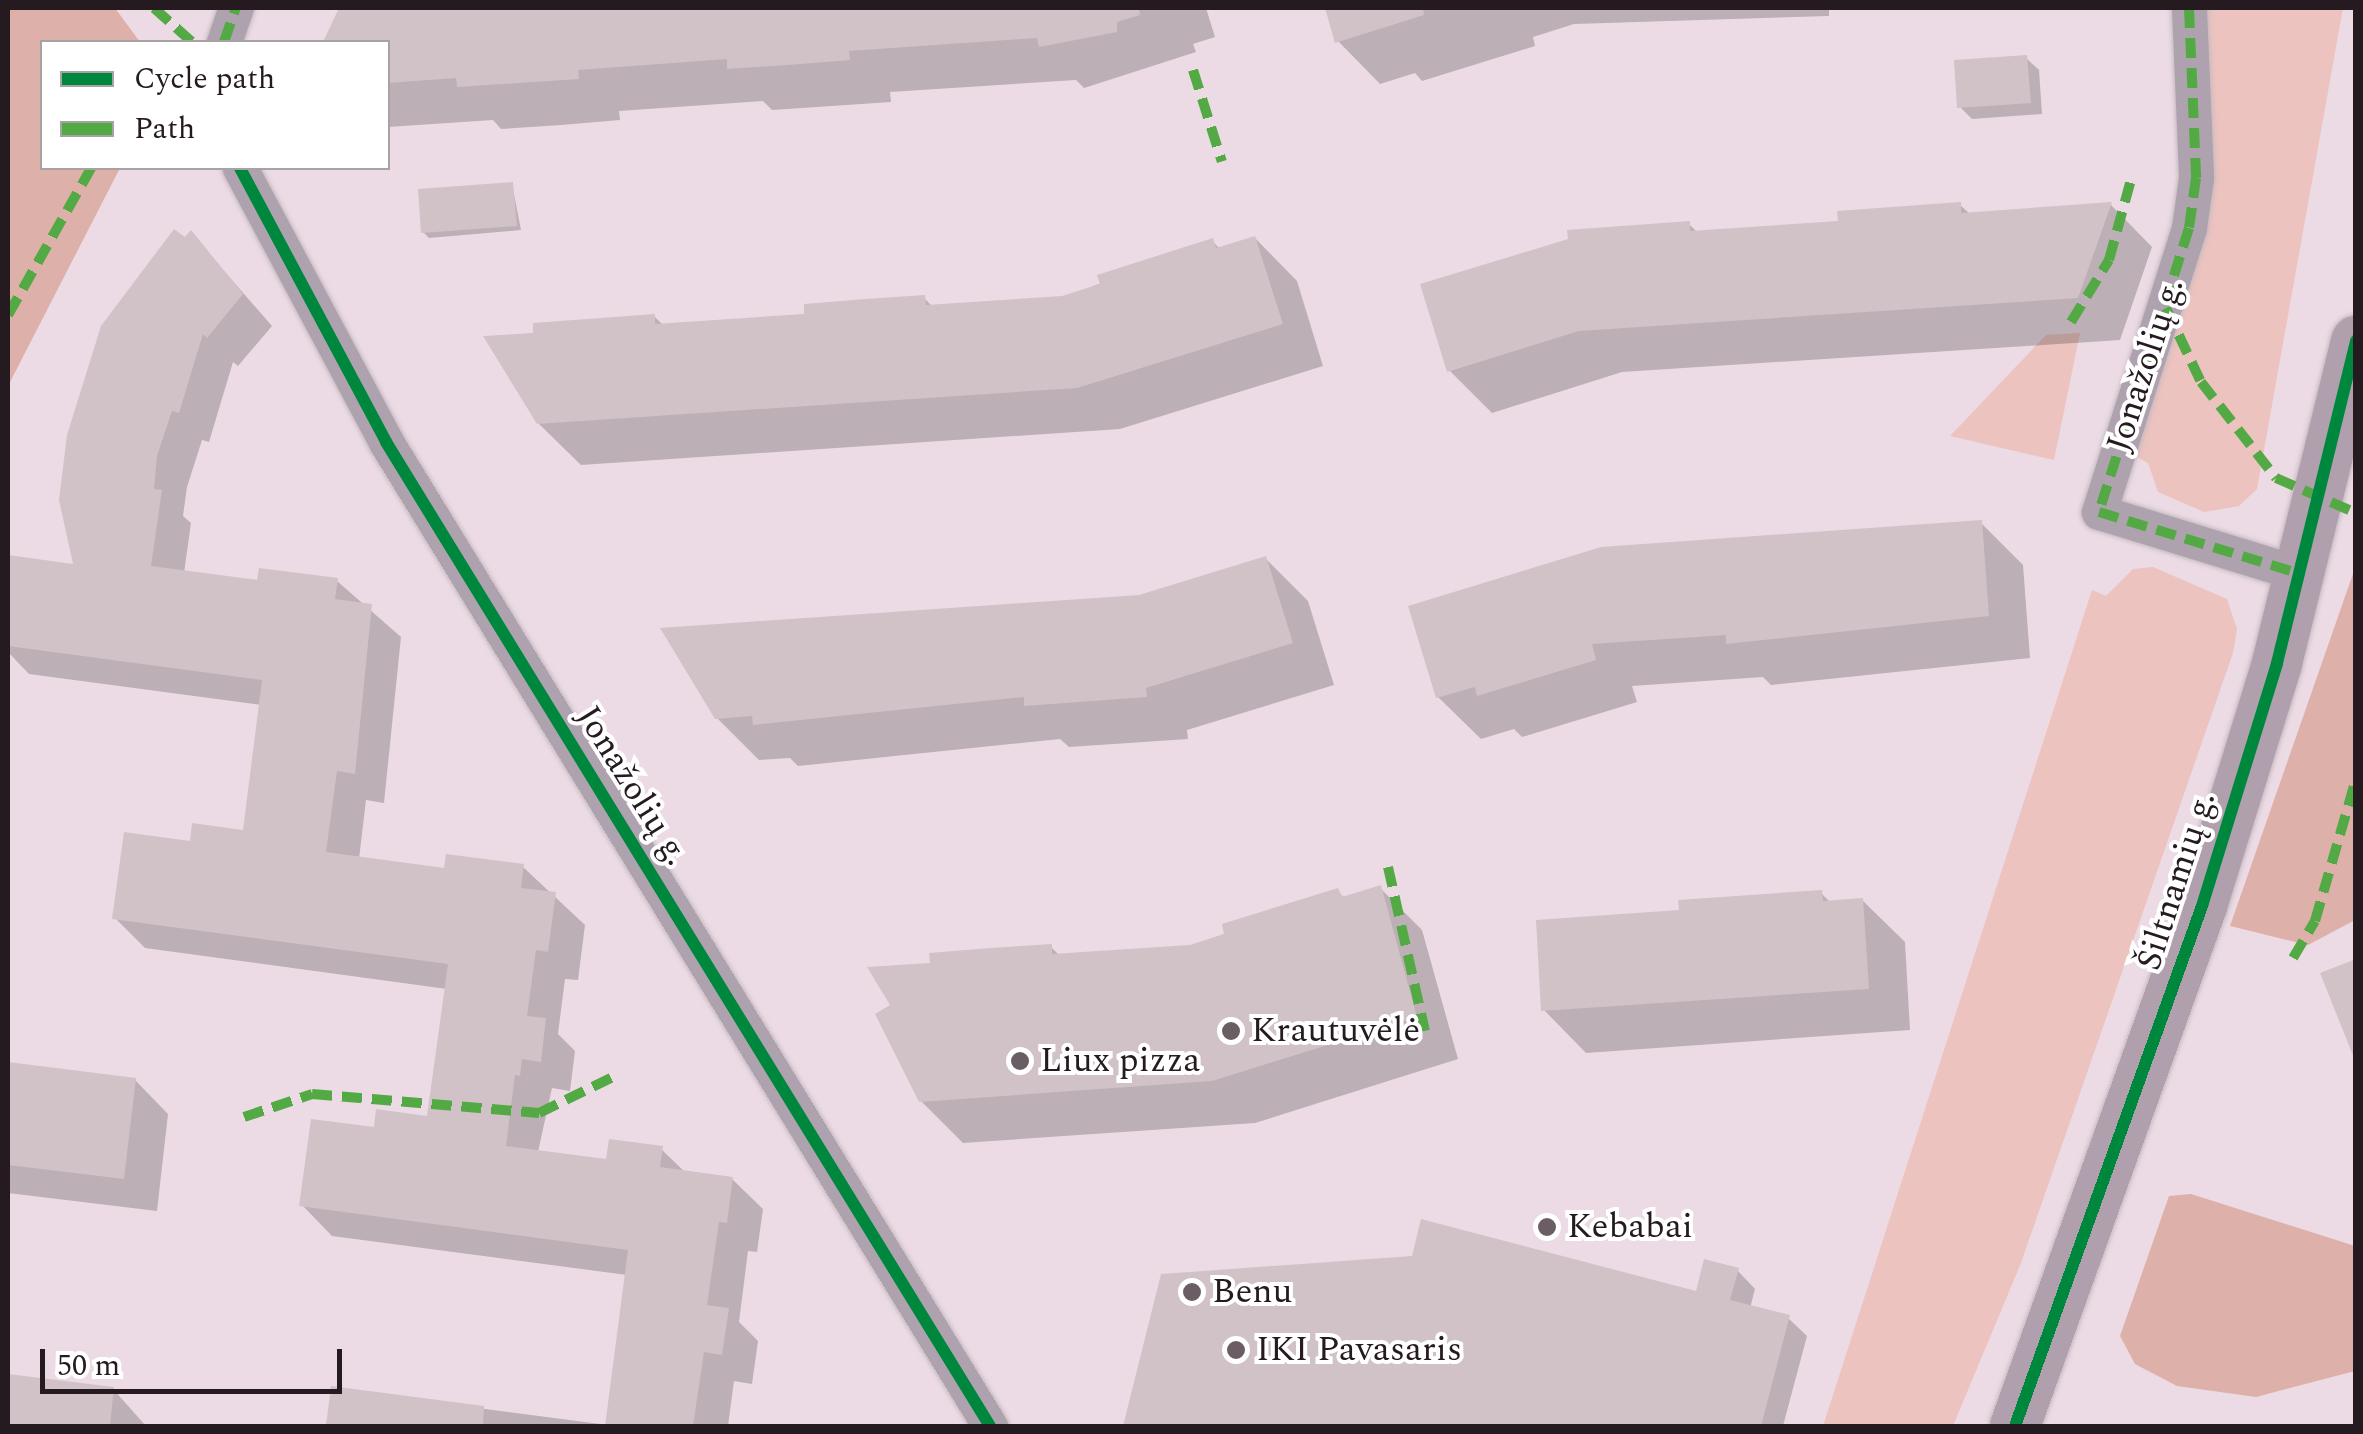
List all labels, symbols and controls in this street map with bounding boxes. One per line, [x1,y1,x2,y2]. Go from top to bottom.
legend [40,40,390,170]
text: Cycle path [134,56,275,102]
text: Path [134,106,195,152]
street label: Jonažolių g. [2098,273,2194,457]
street label: Jonažolių g. [566,698,698,874]
street label: Šiltnamių g. [2128,786,2226,976]
place label: Krautuvėlė [1251,1010,1420,1052]
marker: Krautuvėlė [1220,1020,1242,1042]
place label: Liux pizza [1040,1040,1200,1082]
marker: Liux pizza [1009,1050,1031,1072]
place label: Kebabai [1567,1206,1693,1248]
marker: Kebabai [1536,1216,1558,1238]
place label: Benu [1212,1271,1292,1313]
marker: Benu [1181,1281,1203,1303]
scale bar [45,1329,348,1391]
place label: IKI Pavasaris [1256,1329,1462,1371]
marker: IKI Pavasaris [1225,1339,1247,1361]
text: 50 m [57,1343,120,1389]

